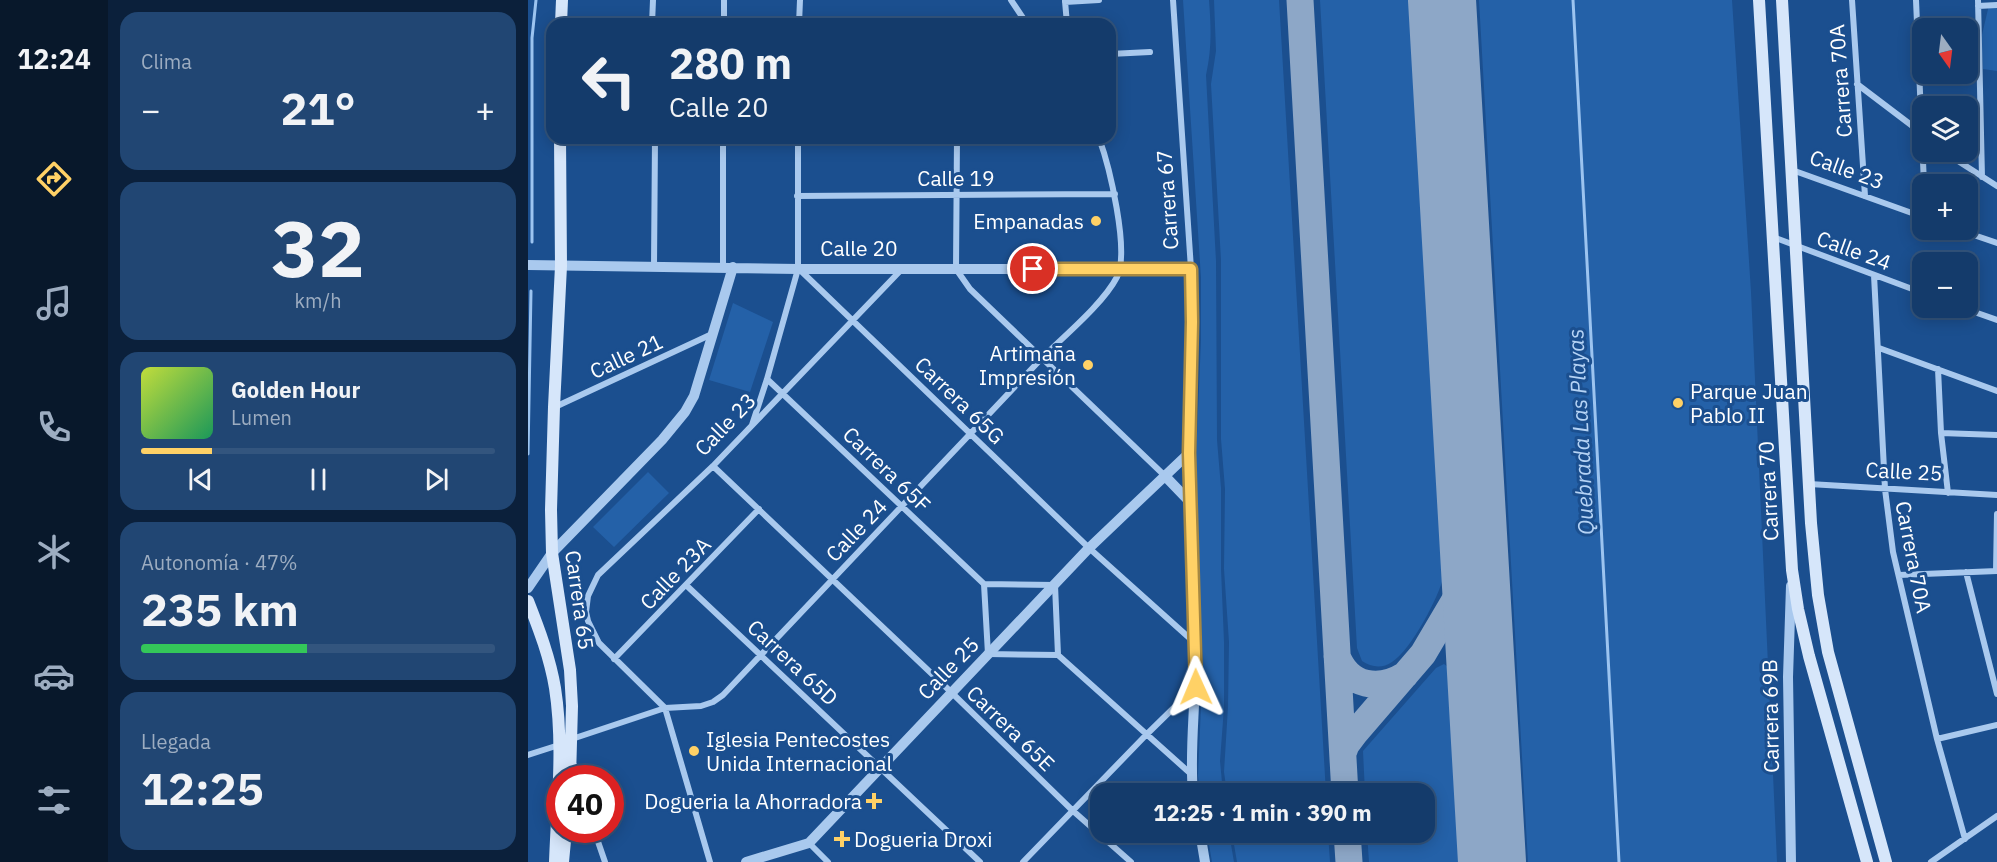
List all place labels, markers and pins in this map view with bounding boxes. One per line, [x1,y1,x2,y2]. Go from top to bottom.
place label: Empanadas [973,207,1084,235]
marker: Empanadas [1089,214,1103,228]
pin [1007,243,1058,294]
place label: Artimaña Impresión [979,339,1076,391]
marker: Artimaña Impresión [1081,358,1095,372]
place label: Parque Juan Pablo II [1690,377,1808,429]
marker: Parque Juan Pablo II [1671,396,1685,410]
place label: Iglesia Pentecostes Unida Internacional [706,725,892,777]
marker: Iglesia Pentecostes Unida Internacional [687,744,701,758]
place label: Dogueria la Ahorradora [644,787,862,815]
marker: Dogueria la Ahorradora [867,794,881,808]
place label: Dogueria Droxi [854,825,993,853]
marker: Dogueria Droxi [835,832,849,846]

